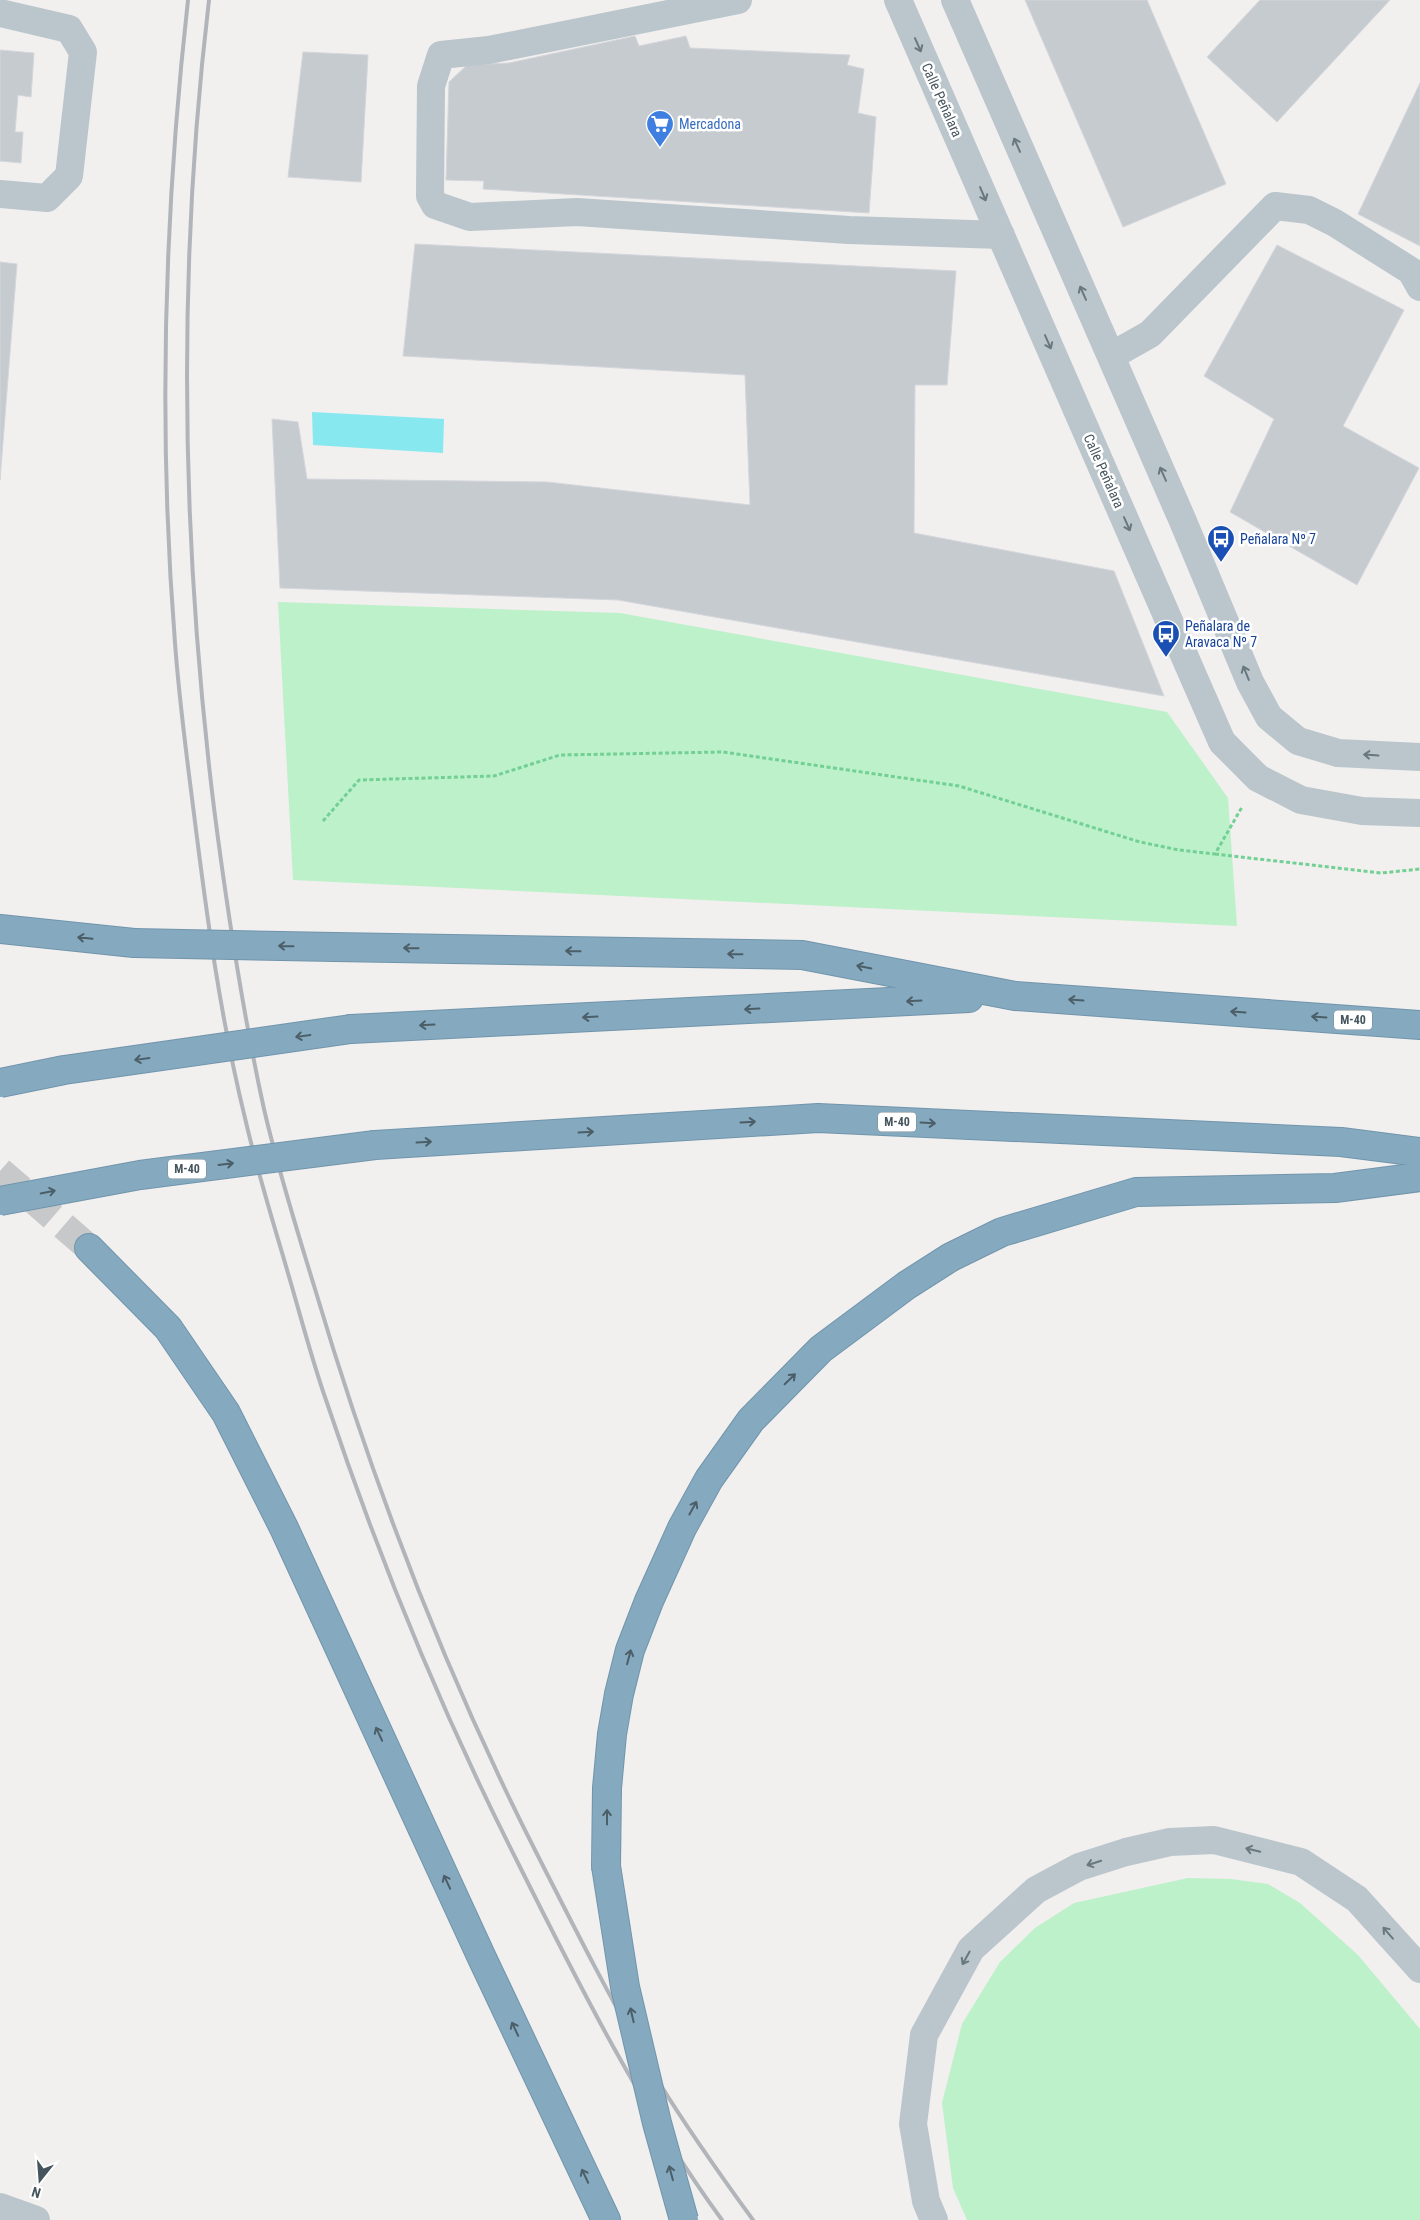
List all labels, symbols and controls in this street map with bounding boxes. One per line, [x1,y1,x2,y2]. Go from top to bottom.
one-way arrow [914,37,924,52]
street label: Calle Peñalara [919,61,965,139]
supermarket icon: Mercadona [645,109,675,148]
place label: Mercadona [679,116,741,132]
one-way arrow [1012,138,1022,153]
one-way arrow [980,186,989,201]
one-way arrow [1078,286,1088,301]
one-way arrow [1045,335,1054,350]
street label: Calle Peñalara [1081,432,1127,510]
one-way arrow [1157,467,1167,482]
one-way arrow [1124,516,1133,531]
bus stop icon: Peñalara Nº 7 [1206,524,1236,563]
place label: Peñalara Nº 7 [1240,531,1316,547]
place label: Peñalara de Aravaca Nº 7 [1185,618,1257,650]
bus stop icon: Peñalara de Aravaca Nº 7 [1151,619,1181,658]
one-way arrow [1241,665,1250,681]
one-way arrow [1364,750,1380,760]
one-way arrow [78,933,94,943]
one-way arrow [279,941,295,951]
one-way arrow [403,943,419,953]
one-way arrow [565,946,582,956]
one-way arrow [728,949,744,959]
one-way arrow [857,962,873,971]
one-way arrow [1068,995,1084,1005]
one-way arrow [906,996,922,1005]
one-way arrow [744,1004,760,1013]
one-way arrow [1230,1007,1246,1016]
road number: M-40 [1334,1010,1372,1030]
one-way arrow [582,1012,598,1022]
one-way arrow [1311,1013,1327,1022]
one-way arrow [420,1021,436,1030]
one-way arrow [295,1031,311,1041]
one-way arrow [134,1054,150,1064]
road number: M-40 [878,1112,916,1132]
one-way arrow [740,1118,756,1127]
one-way arrow [919,1119,935,1128]
one-way arrow [577,1128,593,1137]
one-way arrow [415,1137,431,1146]
one-way arrow [217,1159,233,1169]
road number: M-40 [168,1160,206,1178]
one-way arrow [40,1187,56,1196]
one-way arrow [784,1373,797,1385]
one-way arrow [688,1500,698,1515]
one-way arrow [624,1649,634,1665]
one-way arrow [374,1727,383,1742]
one-way arrow [602,1809,612,1826]
one-way arrow [1245,1845,1261,1854]
one-way arrow [1087,1858,1103,1868]
one-way arrow [441,1875,451,1890]
one-way arrow [1382,1927,1393,1940]
one-way arrow [961,1950,971,1965]
one-way arrow [627,2008,636,2024]
one-way arrow [510,2022,520,2037]
north arrow [15,2155,65,2205]
one-way arrow [666,2165,675,2181]
one-way arrow [580,2169,589,2184]
text: N [30,2184,43,2201]

